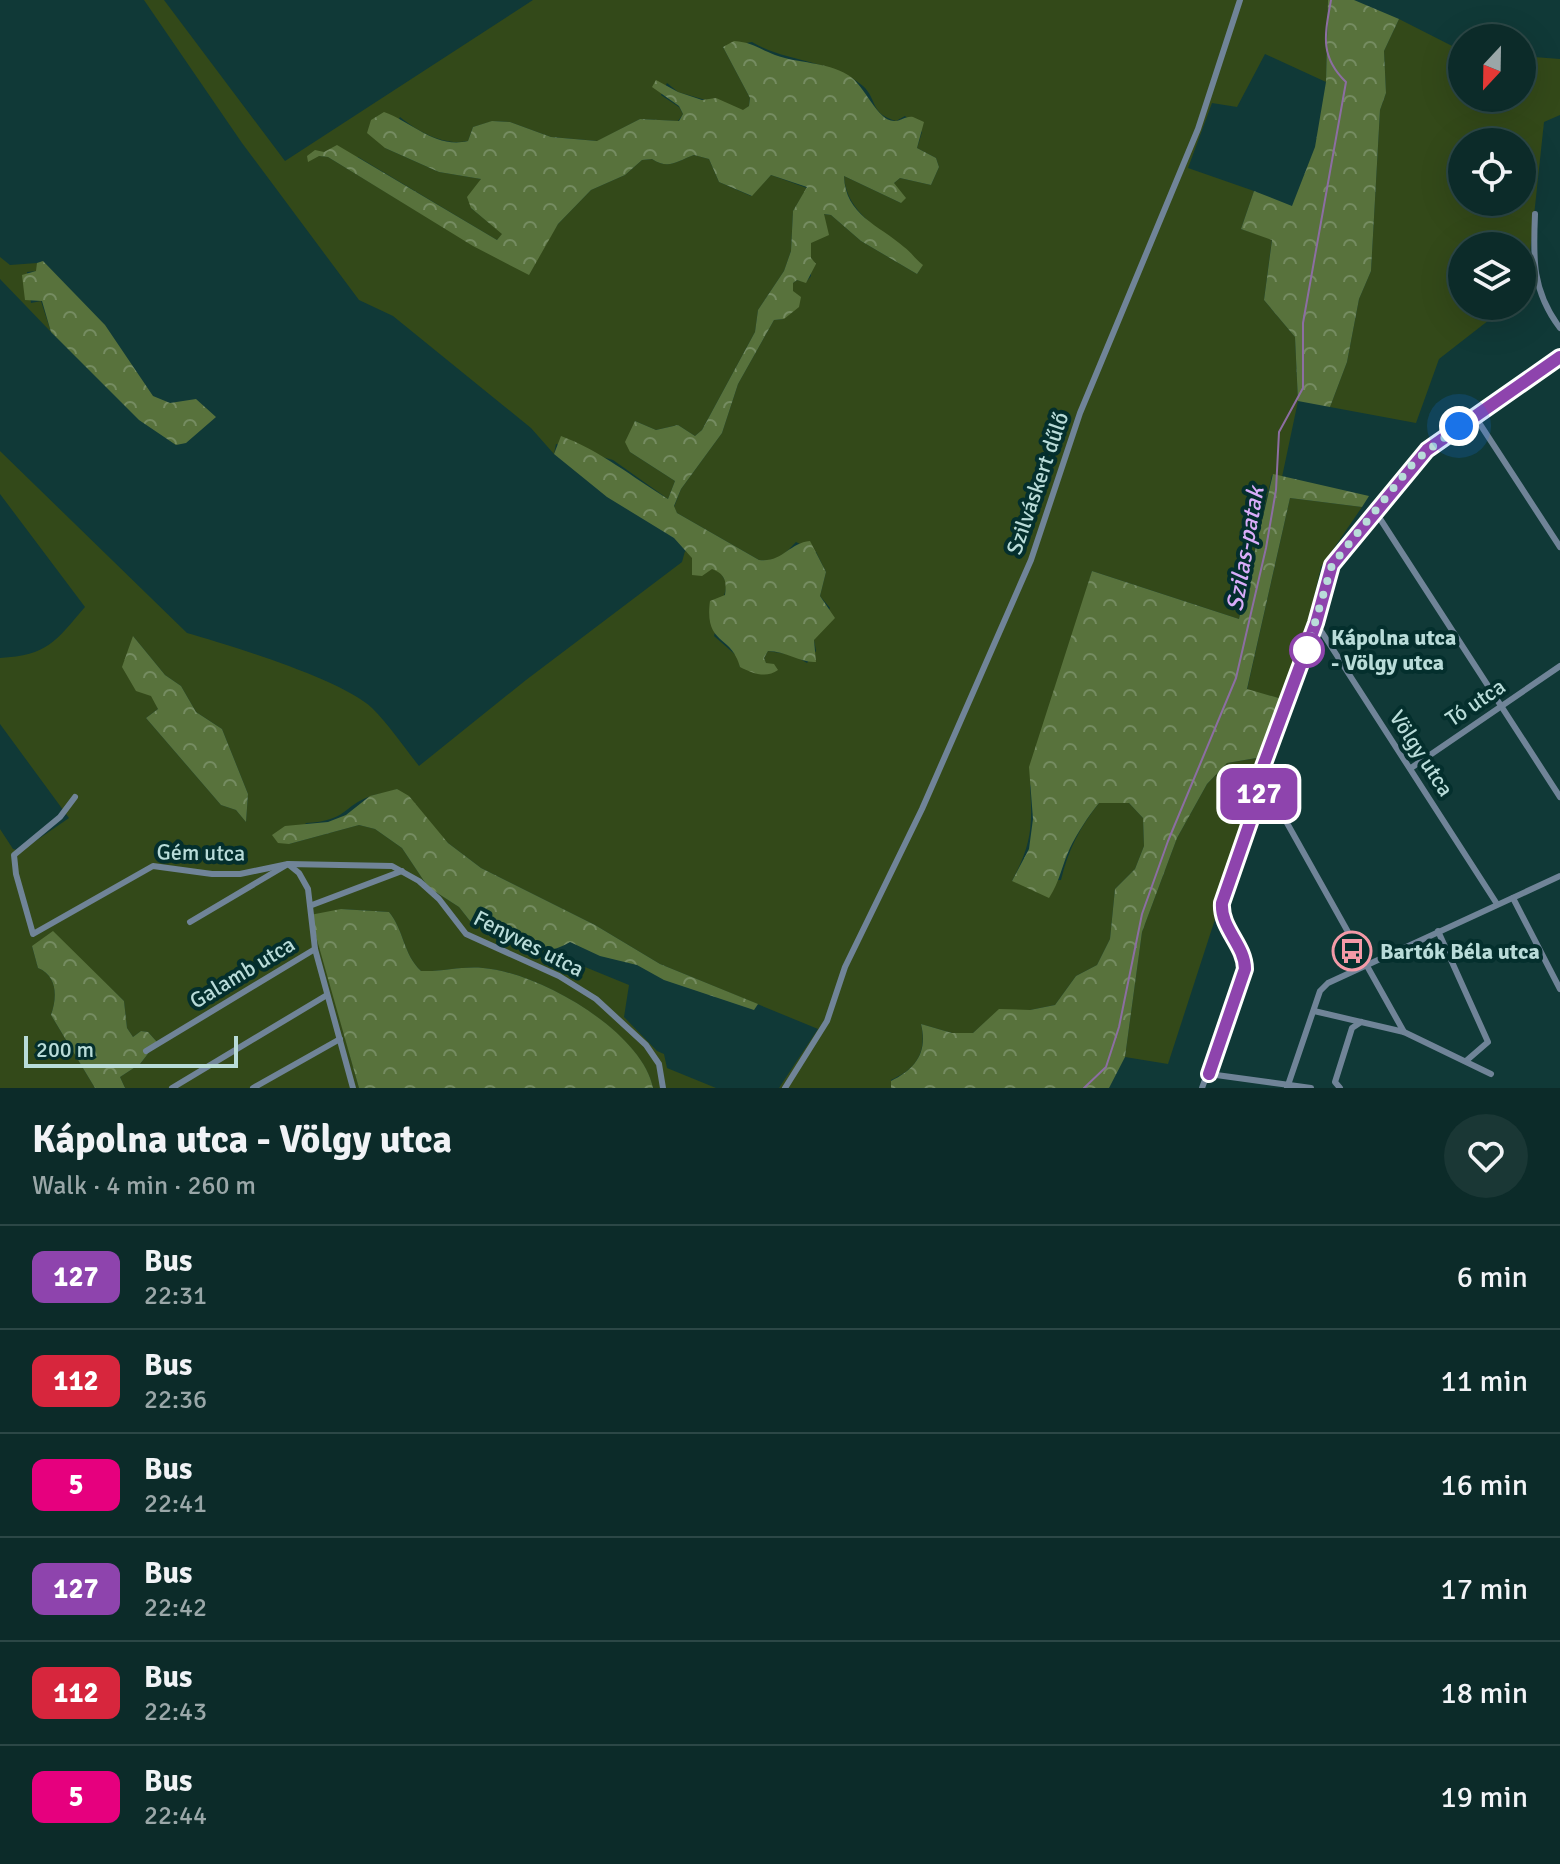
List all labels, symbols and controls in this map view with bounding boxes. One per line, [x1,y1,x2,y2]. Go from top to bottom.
north arrow [1448,24,1536,112]
map controls [1448,24,1536,320]
button: locate [1448,128,1536,216]
button: layers [1448,232,1536,320]
your location [1439,406,1479,446]
street label: Szilváskert dűlő [1000,408,1074,558]
water label: Szilas-patak [1219,483,1271,614]
place label: Kápolna utca - Völgy utca [1331,624,1456,676]
marker: Kápolna utca - Völgy utca [1290,633,1324,667]
street label: Tó utca [1440,673,1510,732]
street label: Völgy utca [1384,705,1459,801]
line badge: 127 [1213,768,1305,820]
text: 127 [1236,777,1282,811]
street label: Gém utca [156,838,246,867]
street label: Fenyves utca [469,904,588,983]
street label: Galamb utca [185,930,300,1014]
bus stop icon: Bartók Béla utca [1331,930,1373,972]
place label: Bartók Béla utca [1380,938,1540,965]
scale bar [24,1032,238,1068]
text: 200 m [36,1036,94,1063]
button: heart [1444,1114,1528,1198]
text: Kápolna utca - Völgy utca [32,1116,452,1163]
text: Walk · 4 min · 260 m [32,1170,256,1202]
text: Bus [144,1243,192,1280]
text: 6 min [1457,1259,1528,1296]
text: 127 [53,1260,99,1294]
text: 22:31 [144,1280,207,1312]
text: Bus [144,1347,192,1384]
text: 11 min [1441,1363,1528,1400]
text: 112 [53,1364,99,1398]
text: 22:36 [144,1384,207,1416]
text: Bus [144,1451,192,1488]
text: 16 min [1441,1467,1528,1504]
text: 5 [68,1468,84,1502]
text: 22:41 [144,1488,207,1520]
text: Bus [144,1555,192,1592]
text: 17 min [1441,1571,1528,1608]
text: 127 [53,1572,99,1606]
text: 22:42 [144,1592,207,1624]
text: Bus [144,1659,192,1696]
text: 18 min [1441,1675,1528,1712]
text: 112 [53,1676,99,1710]
text: 22:43 [144,1696,207,1728]
text: Bus [144,1763,192,1800]
text: 19 min [1441,1779,1528,1816]
text: 5 [68,1780,84,1814]
text: 22:44 [144,1800,207,1832]

